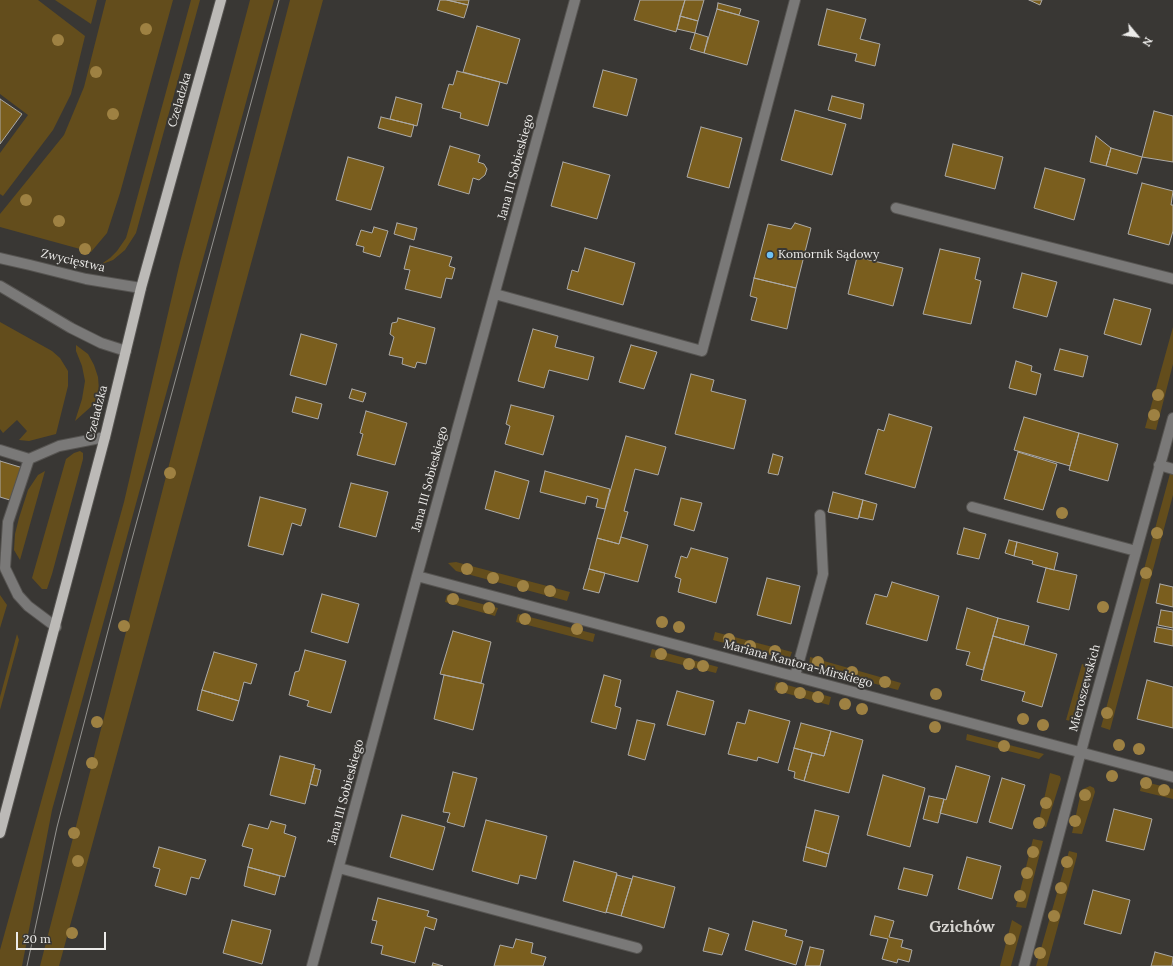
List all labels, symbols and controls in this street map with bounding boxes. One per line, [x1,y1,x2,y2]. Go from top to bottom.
north arrow [1117,16,1157,56]
text: N [1139,35,1156,49]
street label: Czeladzka [165,71,195,129]
street label: Jana III Sobieskiego [495,113,537,221]
street label: Zwycięstwa [40,247,106,275]
place label: Komornik Sądowy [778,248,879,262]
marker: Komornik Sądowy [765,250,775,260]
street label: Czeladzka [83,384,111,442]
street label: Jana III Sobieskiego [409,425,451,533]
street label: Mariana Kantora-Mirskiego [722,637,874,691]
street label: Mieroszewskich [1066,643,1104,733]
street label: Jana III Sobieskiego [325,738,367,846]
district label: Gzichów [929,917,995,937]
scale bar [18,924,108,950]
text: 20 m [23,931,51,946]

